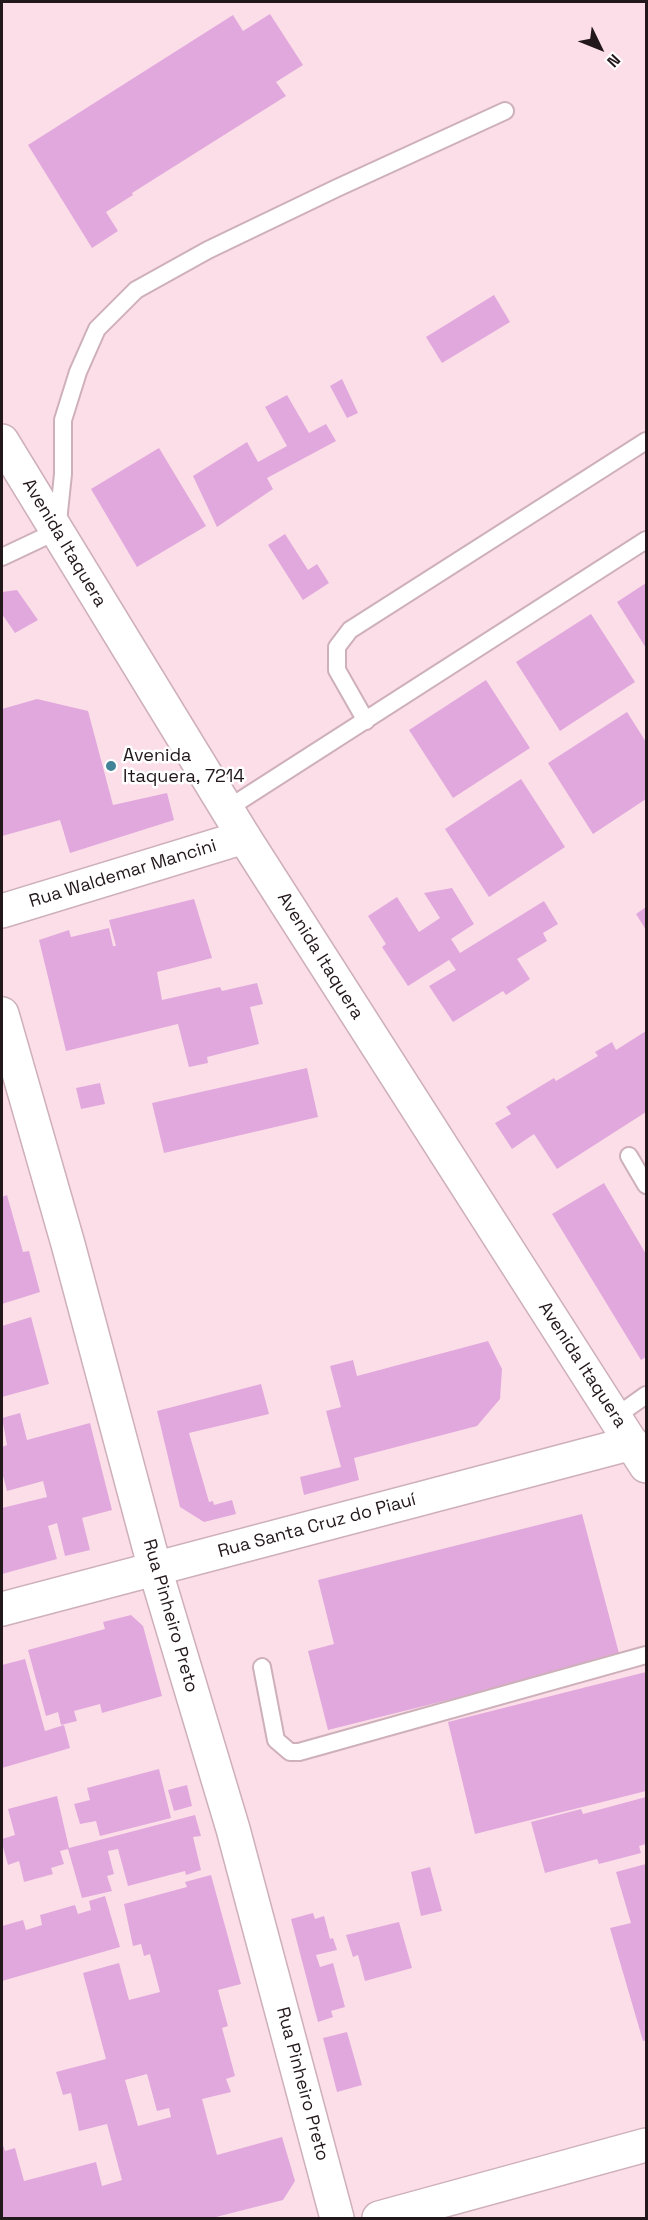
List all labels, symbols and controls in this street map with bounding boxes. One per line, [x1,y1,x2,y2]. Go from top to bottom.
north arrow [570,18,630,78]
text: N [602,50,625,72]
street label: Avenida Itaquera [17,475,111,611]
place label: Avenida Itaquera, 7214 [123,745,245,788]
marker: Avenida Itaquera, 7214 [104,759,118,773]
street label: Rua Waldemar Mancini [27,835,219,913]
street label: Avenida Itaquera [272,888,368,1024]
street label: Avenida Itaquera [533,1298,631,1432]
street label: Rua Santa Cruz do Piauí [216,1489,418,1563]
street label: Rua Pinheiro Preto [138,1537,202,1695]
street label: Rua Pinheiro Preto [271,2005,333,2163]

